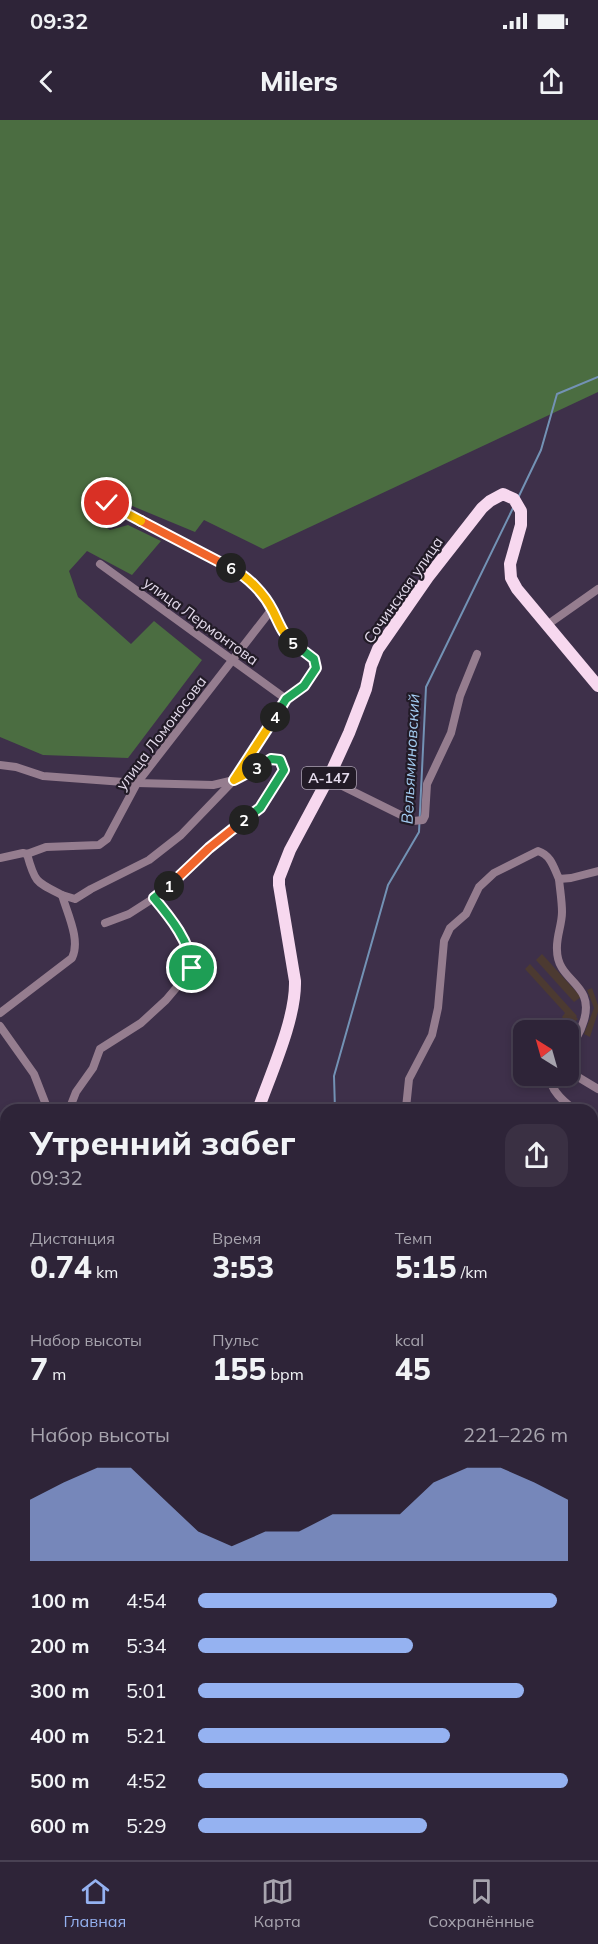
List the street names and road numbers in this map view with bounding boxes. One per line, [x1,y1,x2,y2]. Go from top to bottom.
street label: Сочинская улица [359,533,447,647]
street label: улица Лермонтова [140,573,262,669]
street label: улица Ломоносова [112,672,210,794]
road number: А-147 [302,767,356,789]

